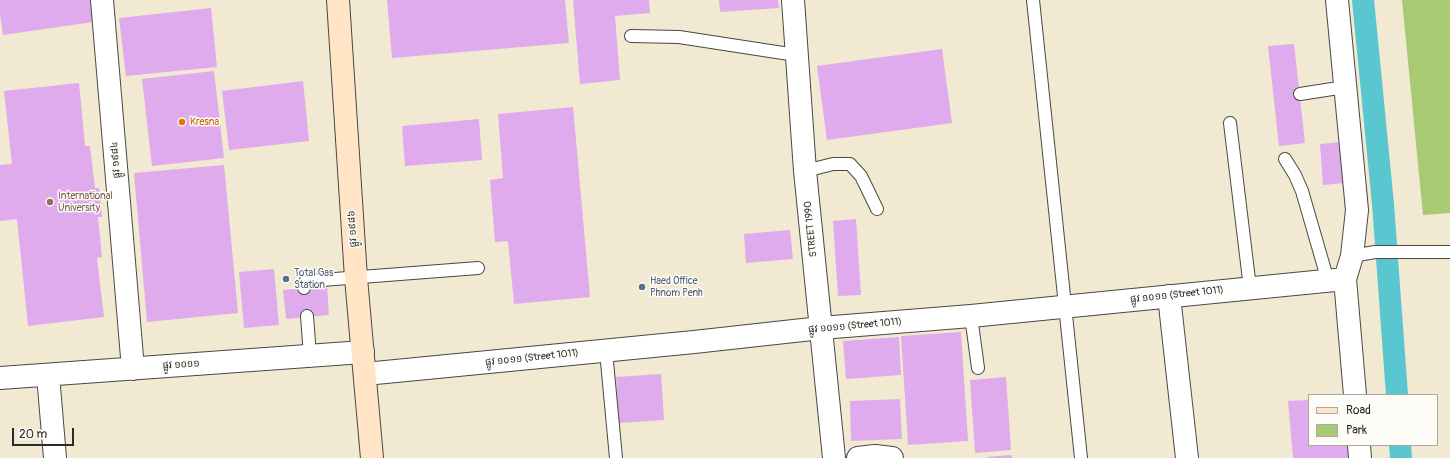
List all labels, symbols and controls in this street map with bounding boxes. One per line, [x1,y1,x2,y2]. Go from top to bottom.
place label: Kresna [190,116,219,128]
marker: Kresna [177,117,187,127]
street label: ផ្លូវ ១៩៨៤ [108,141,124,179]
place label: International University [58,190,113,214]
marker: International University [45,197,55,207]
street label: STREET 1990 [802,200,820,258]
street label: ផ្លូវ ១៩៨៦ [346,210,360,248]
place label: Total Gas Station [294,267,333,290]
marker: Total Gas Station [281,274,291,284]
place label: Haed Office Phnom Penh [650,275,703,298]
marker: Haed Office Phnom Penh [637,282,647,292]
street label: ផ្លូវ ១០១១ (Street 1011) [1130,284,1224,306]
street label: ផ្លូវ ១០១១ (Street 1011) [808,316,902,336]
street label: ផ្លូវ ១០១១ (Street 1011) [485,347,579,369]
street label: ផ្លូវ ១០១១ [162,358,200,372]
legend [1308,394,1438,446]
text: Road [1346,403,1371,418]
scale bar [14,420,76,446]
text: Park [1346,423,1367,438]
text: 20 m [19,427,47,442]

